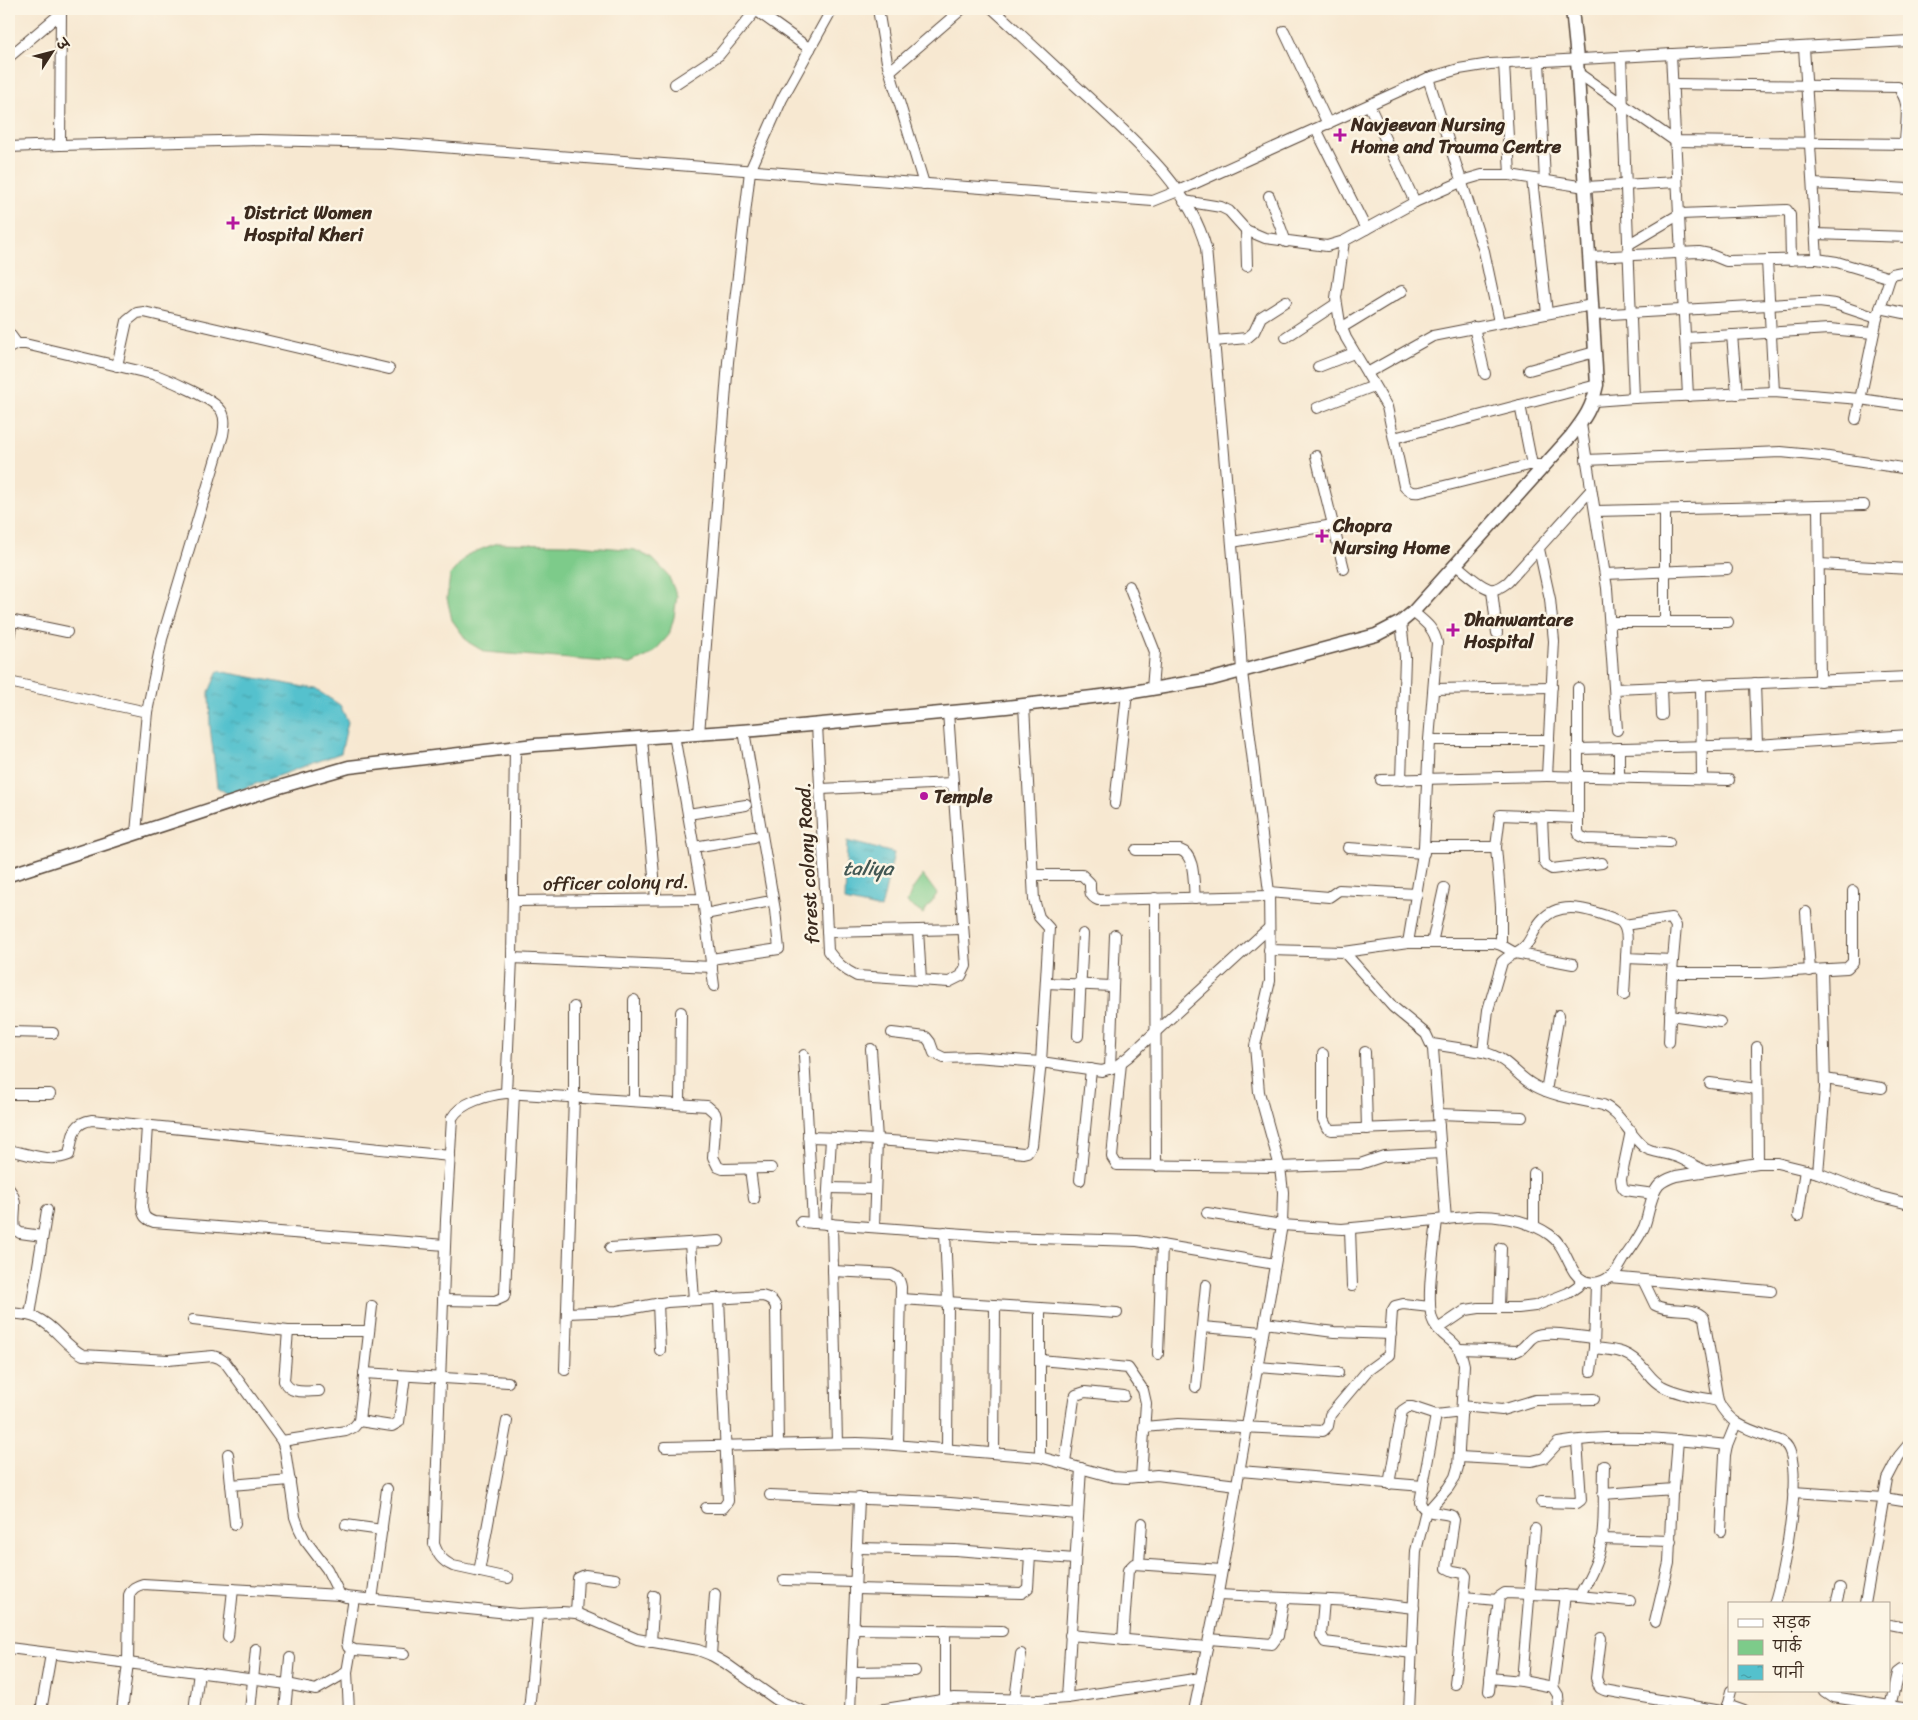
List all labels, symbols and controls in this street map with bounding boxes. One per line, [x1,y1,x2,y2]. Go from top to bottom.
north arrow [28,28,78,78]
text: उ [48,32,76,57]
place label: Navjeevan Nursing Home and Trauma Centre [1350,108,1562,163]
marker: Navjeevan Nursing Home and Trauma Centre [1333,128,1347,142]
place label: District Women Hospital Kheri [243,196,373,251]
marker: District Women Hospital Kheri [226,216,240,230]
place label: Chopra Nursing Home [1332,509,1450,564]
marker: Chopra Nursing Home [1315,529,1329,543]
place label: Dhanwantare Hospital [1463,603,1574,658]
marker: Dhanwantare Hospital [1446,623,1460,637]
place label: Temple [934,780,993,813]
street label: forest colony Road. [787,781,828,945]
marker: Temple [918,790,930,802]
water label: taliya [843,851,895,886]
street label: officer colony rd. [543,865,689,900]
legend [1728,1602,1890,1692]
text: सड़क [1772,1610,1811,1636]
text: पार्क [1772,1634,1803,1660]
text: पानी [1772,1660,1805,1686]

